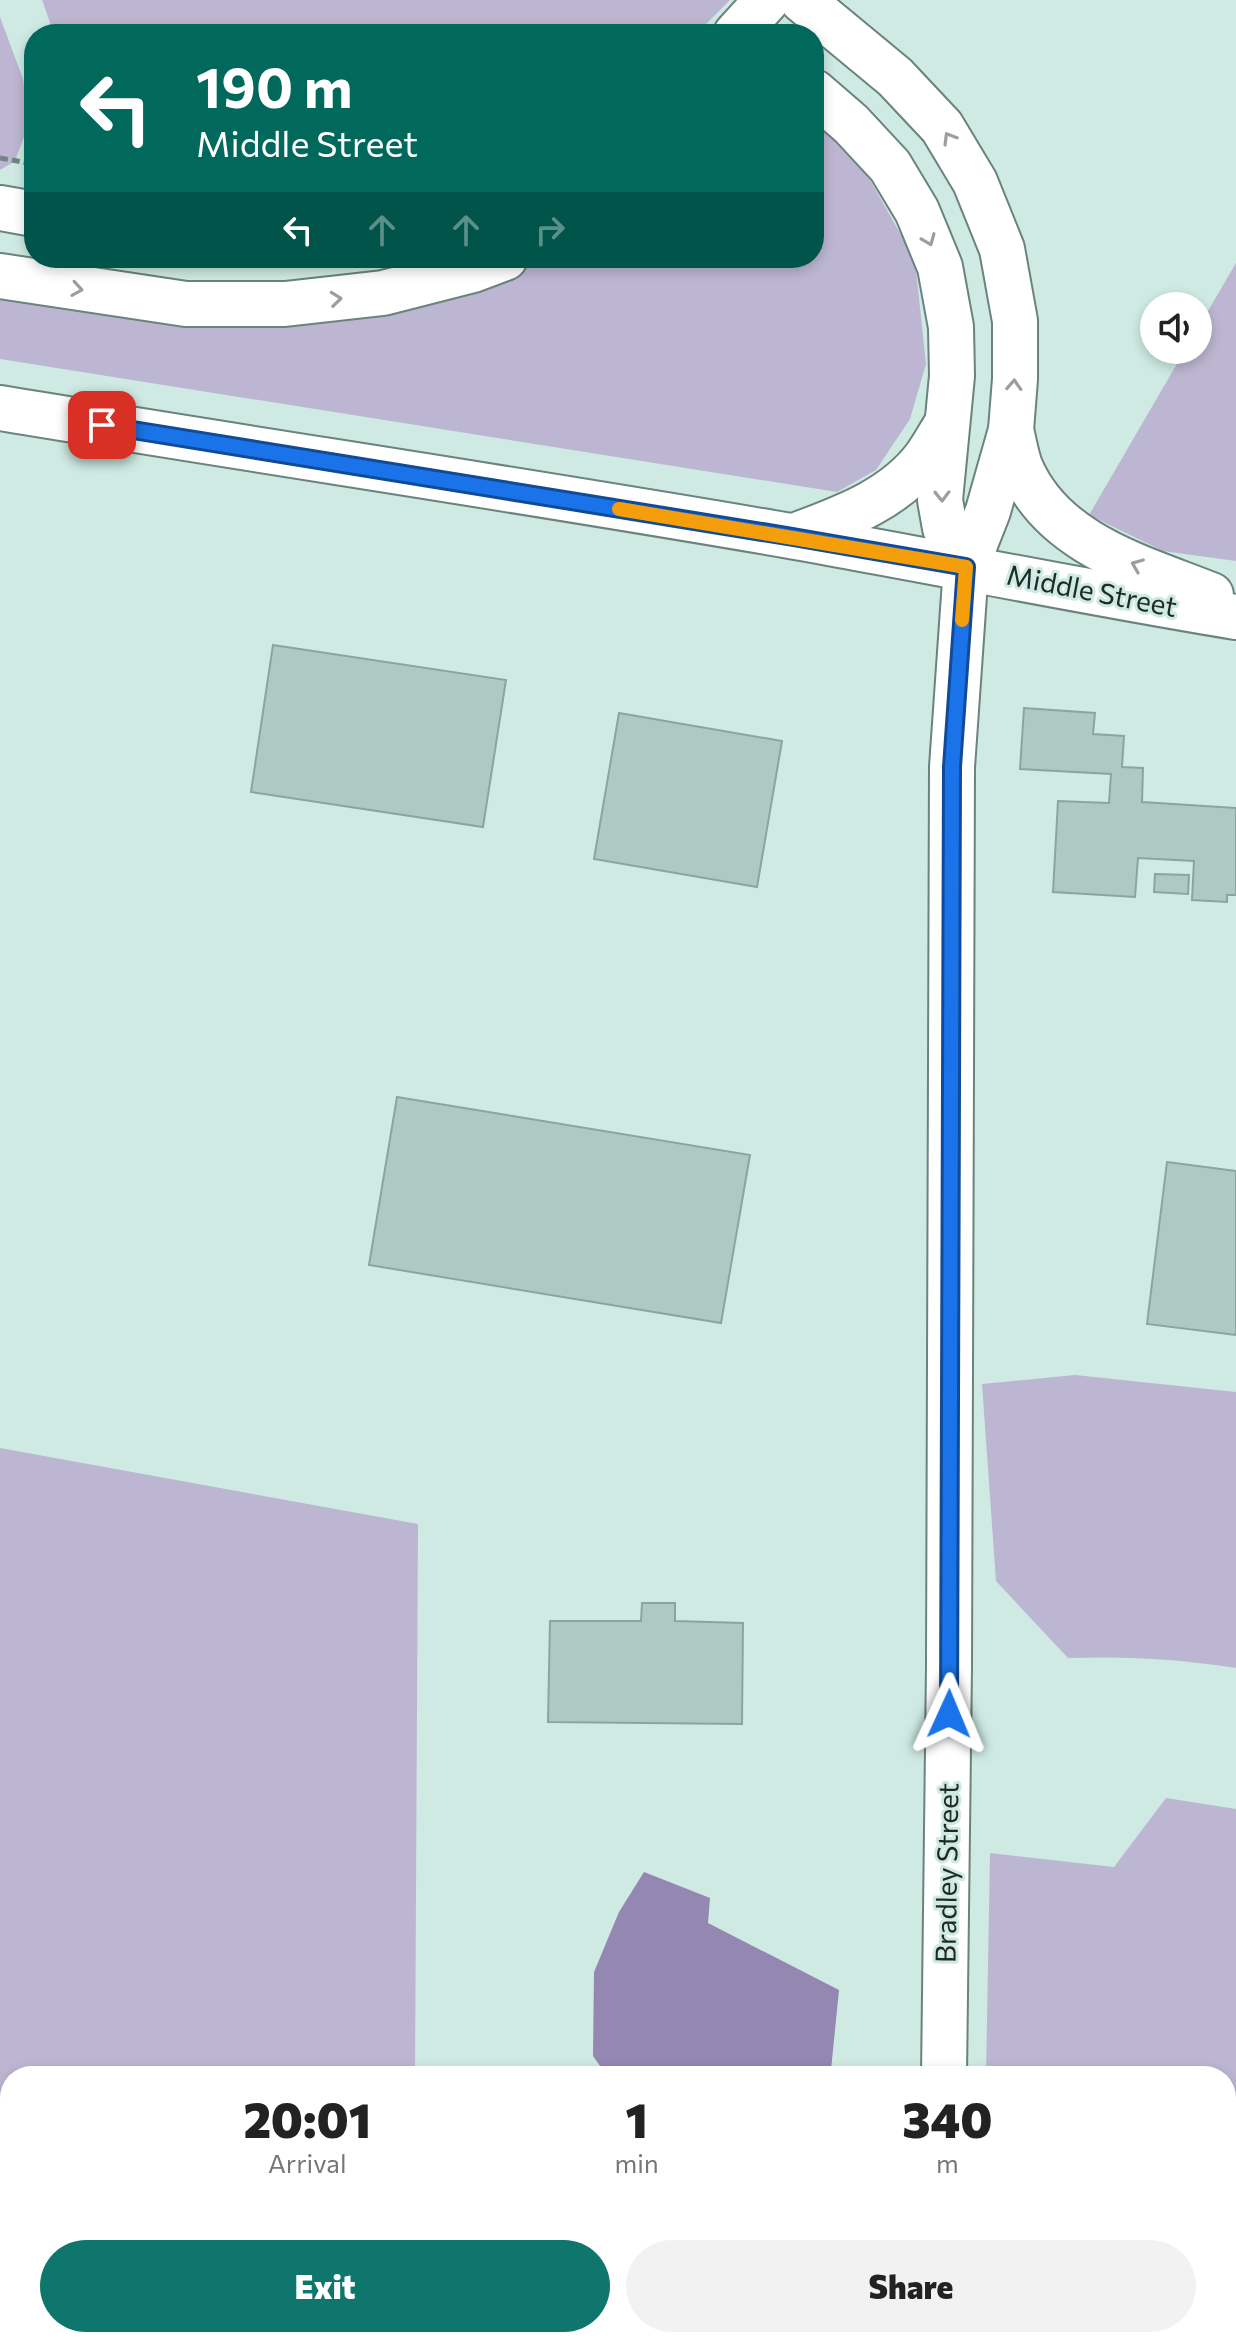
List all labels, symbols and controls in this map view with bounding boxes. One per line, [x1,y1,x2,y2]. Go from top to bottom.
text: 190 m [196,51,353,120]
icon: left [64,56,168,160]
text: Middle Street [196,120,418,164]
one-way arrow [943,132,958,147]
icon: left [276,208,320,252]
icon: ahead [360,208,404,252]
icon: ahead [444,208,488,252]
icon: right [528,208,572,252]
one-way arrow [919,232,935,246]
one-way arrow [70,280,84,297]
one-way arrow [329,290,342,307]
map controls [1140,292,1212,364]
button: sound [1140,292,1212,364]
one-way arrow [1005,378,1022,391]
pin [68,391,136,459]
icon: arrive [80,403,124,447]
one-way arrow [933,490,950,503]
street label: Middle Street [1004,557,1180,623]
one-way arrow [1131,559,1145,575]
position arrow [907,1672,991,1756]
street label: Bradley Street [927,1783,965,1963]
text: 20:01 [243,2089,371,2148]
text: 1 [625,2089,648,2148]
text: 340 [902,2089,993,2148]
text: Arrival [268,2147,347,2178]
text: min [614,2147,659,2178]
text: m [936,2147,959,2178]
button: Exit [40,2240,610,2332]
button: Share [626,2240,1196,2332]

